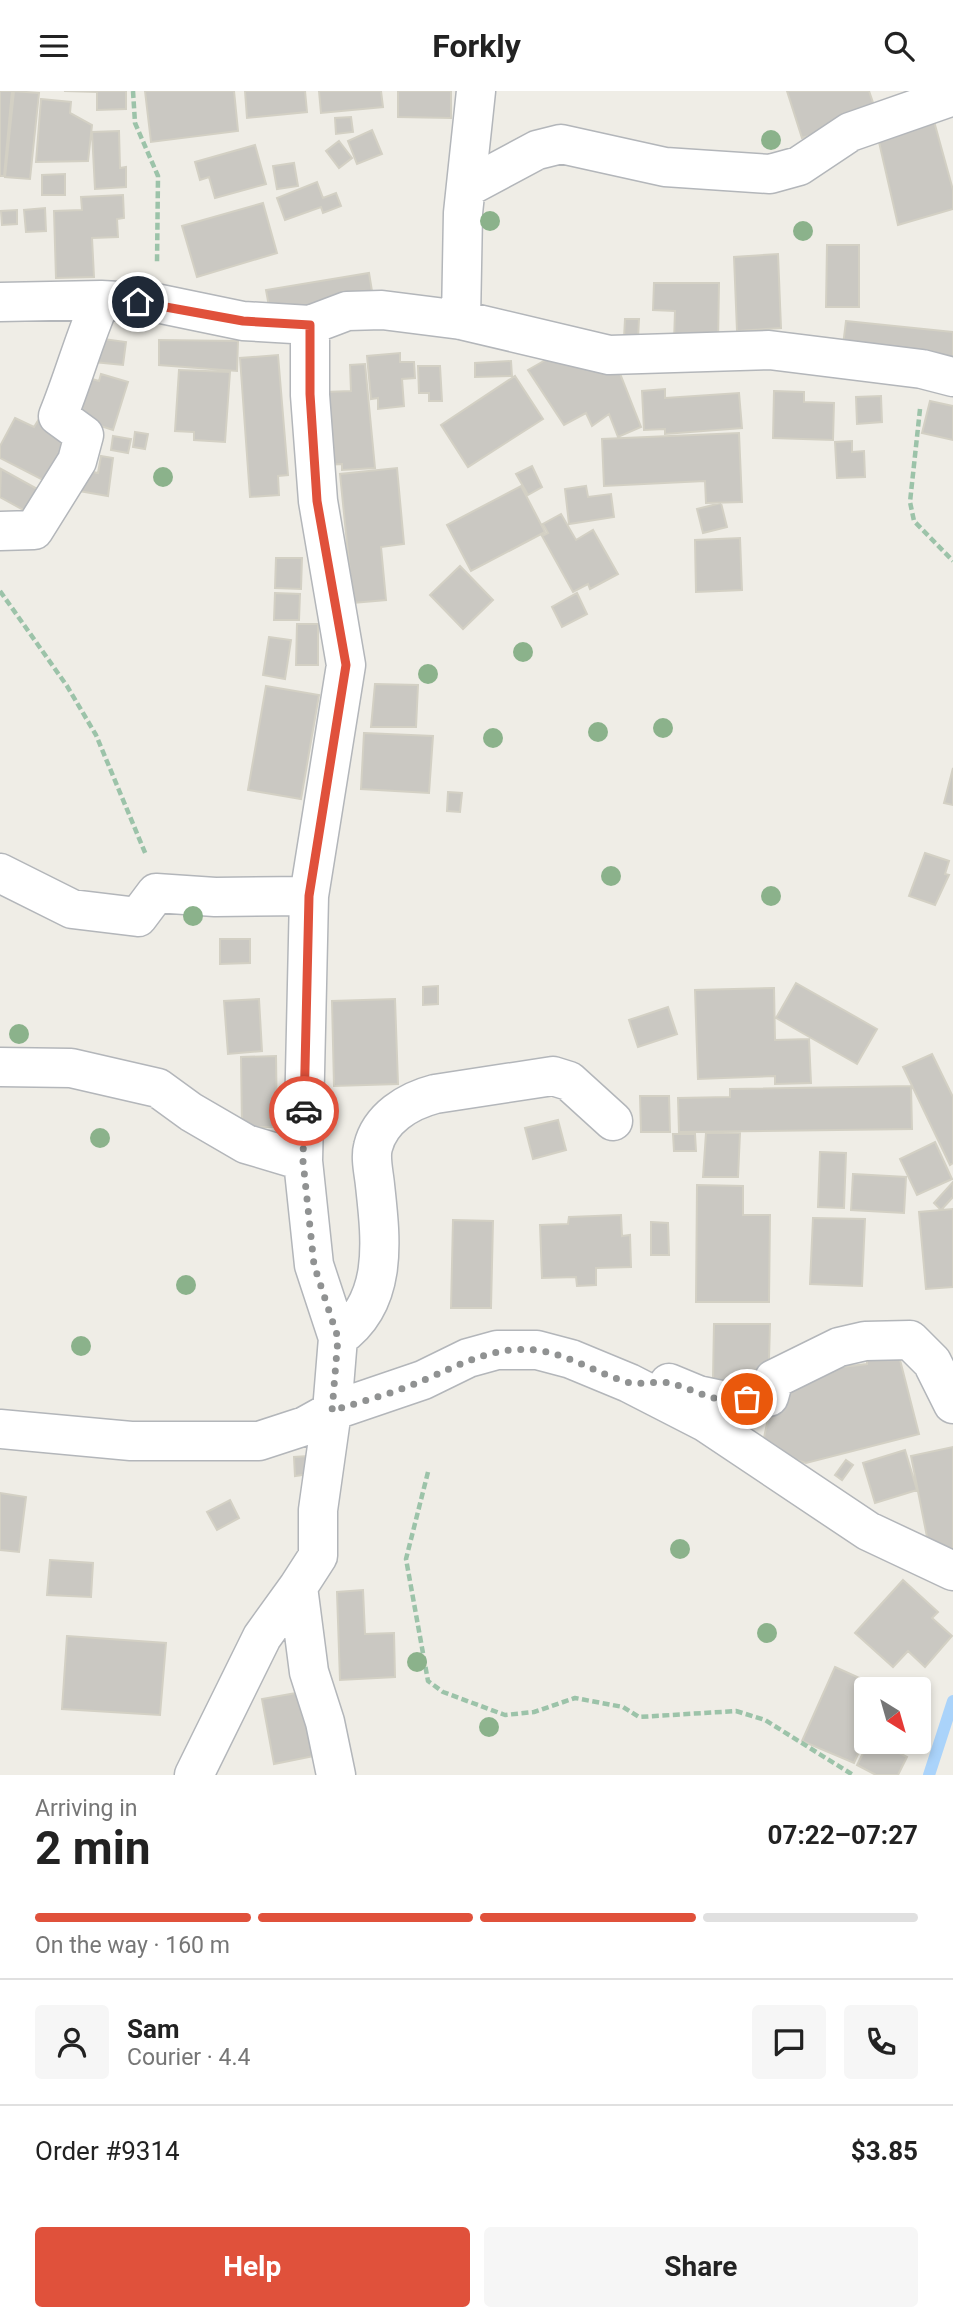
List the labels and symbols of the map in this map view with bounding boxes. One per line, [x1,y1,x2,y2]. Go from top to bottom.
pin [108,272,168,332]
courier [269,1076,339,1146]
pin [717,1369,777,1429]
north arrow [854,1677,931,1753]

